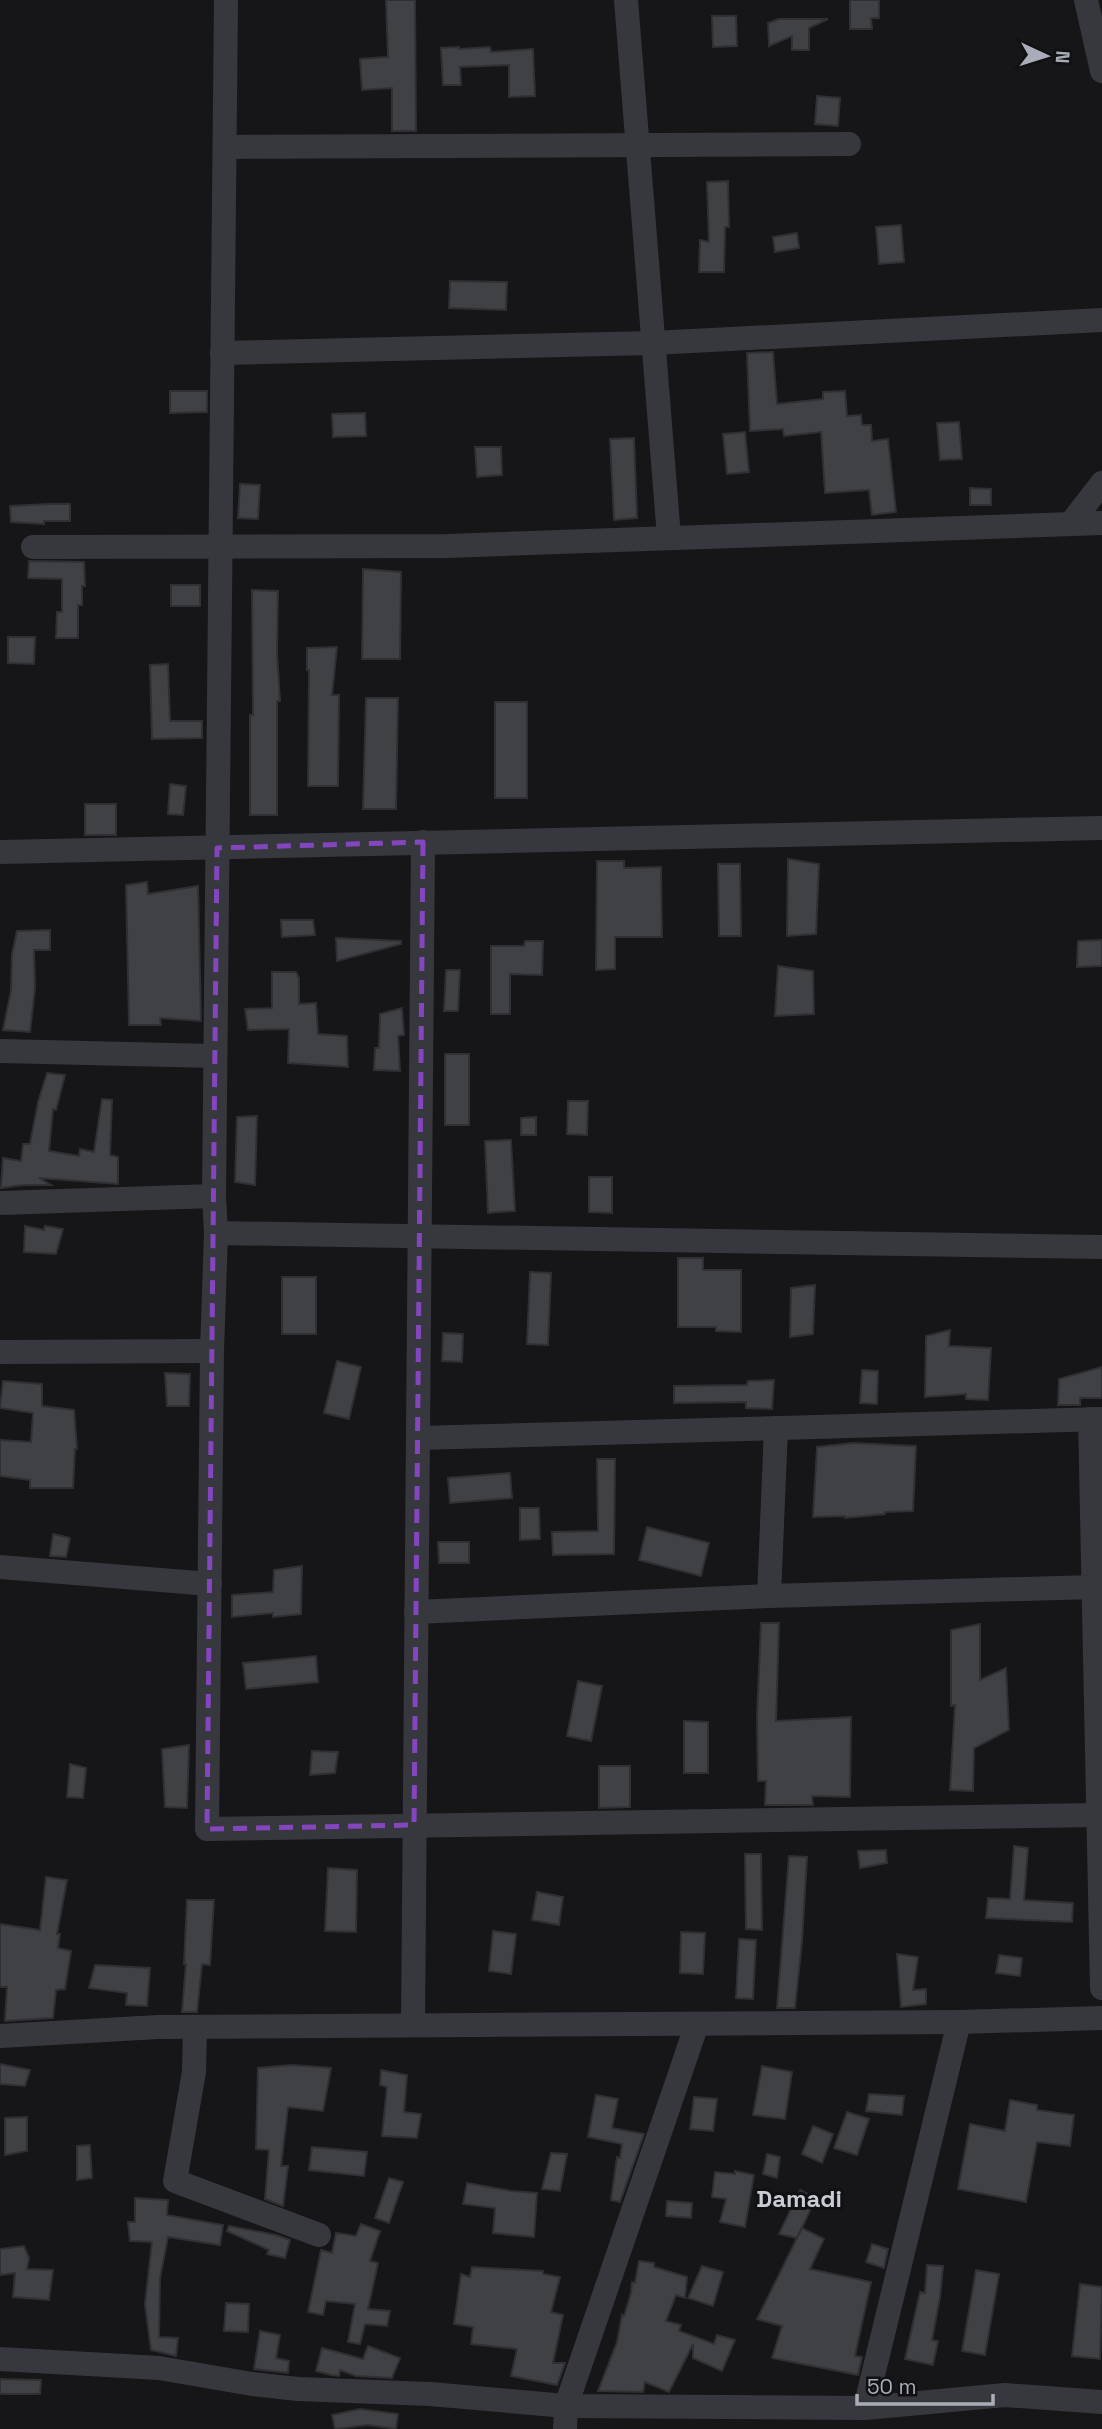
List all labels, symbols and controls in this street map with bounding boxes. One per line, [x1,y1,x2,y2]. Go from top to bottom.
north arrow [1011,21,1081,91]
text: N [1050,50,1075,64]
district label: Damadi [756,2183,842,2214]
scale bar [857,2362,993,2406]
text: 50 m [867,2373,917,2400]

